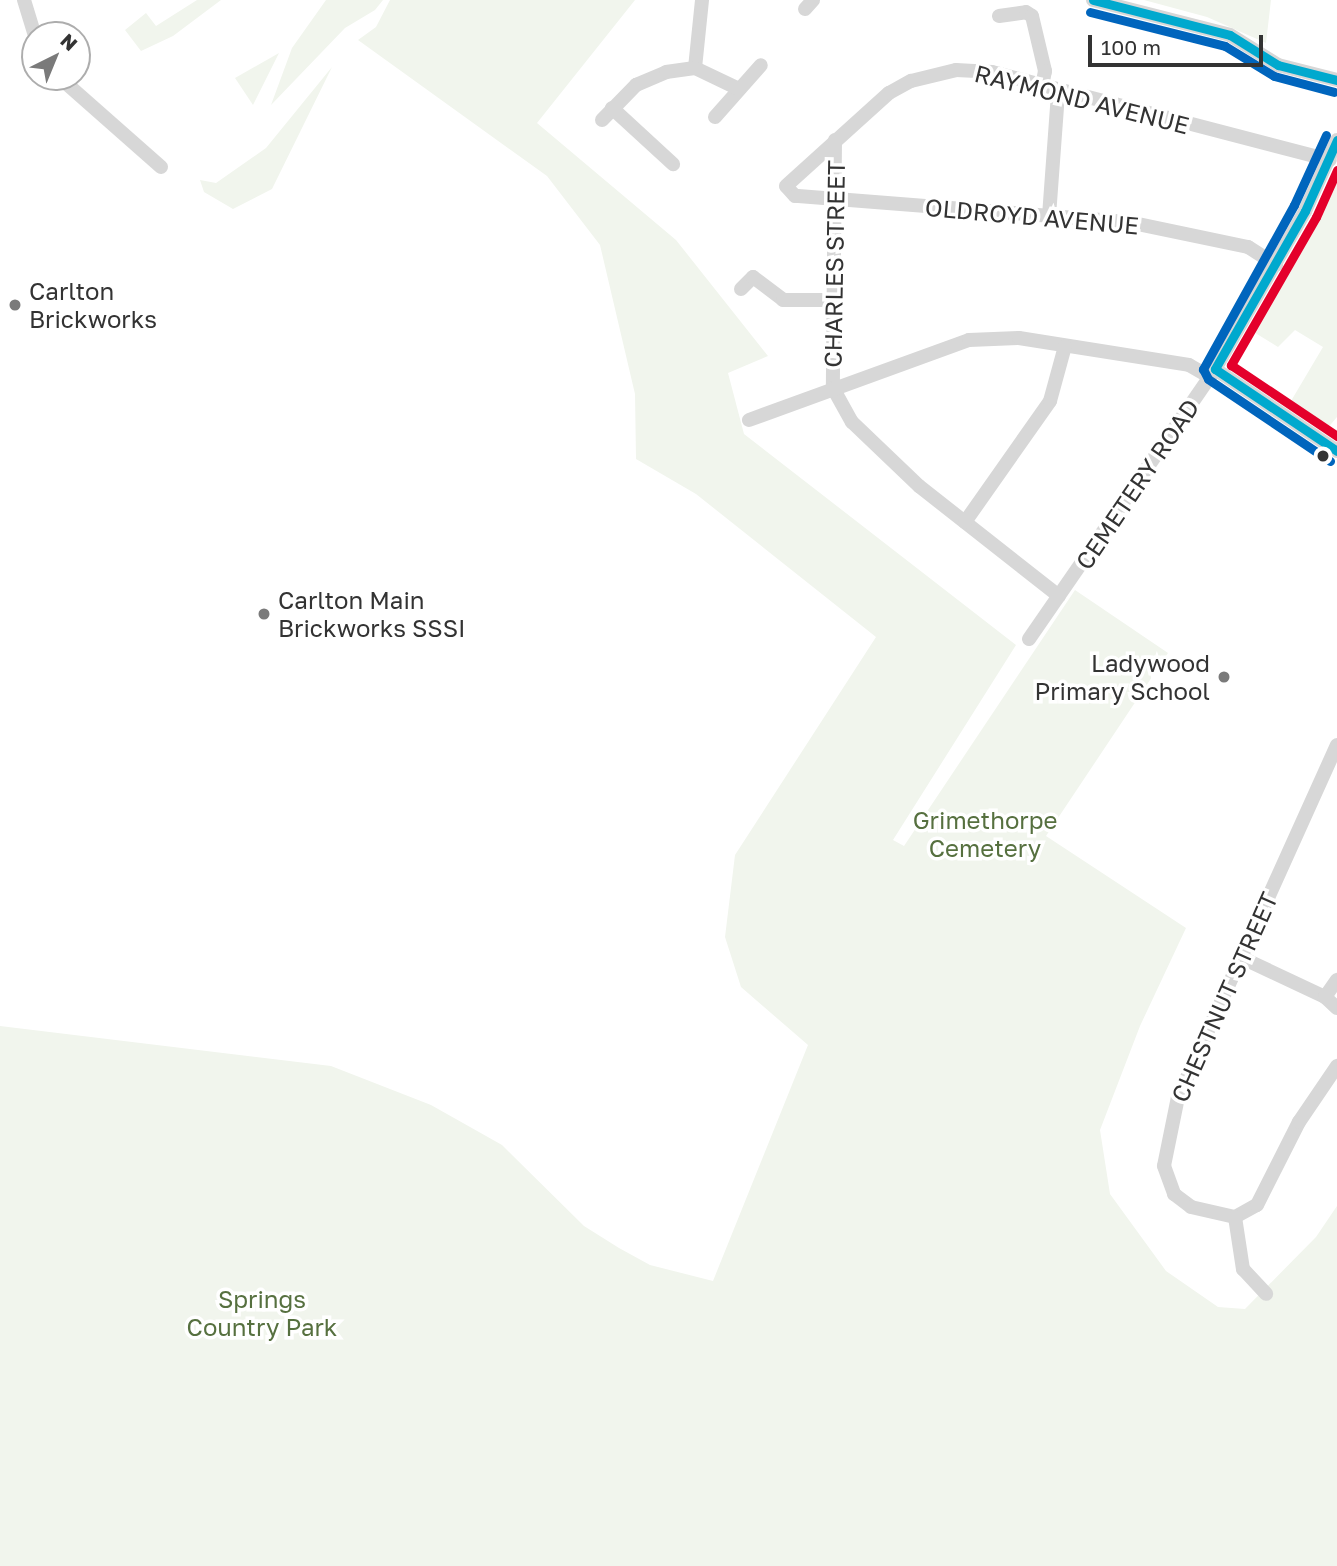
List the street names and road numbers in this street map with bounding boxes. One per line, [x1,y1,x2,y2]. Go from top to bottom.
street label: RAYMOND AVENUE [972,58,1192,140]
street label: CHARLES STREET [818,160,850,368]
street label: OLDROYD AVENUE [924,192,1140,240]
street label: CEMETERY ROAD [1069,393,1205,575]
street label: CHESTNUT STREET [1165,888,1283,1106]

